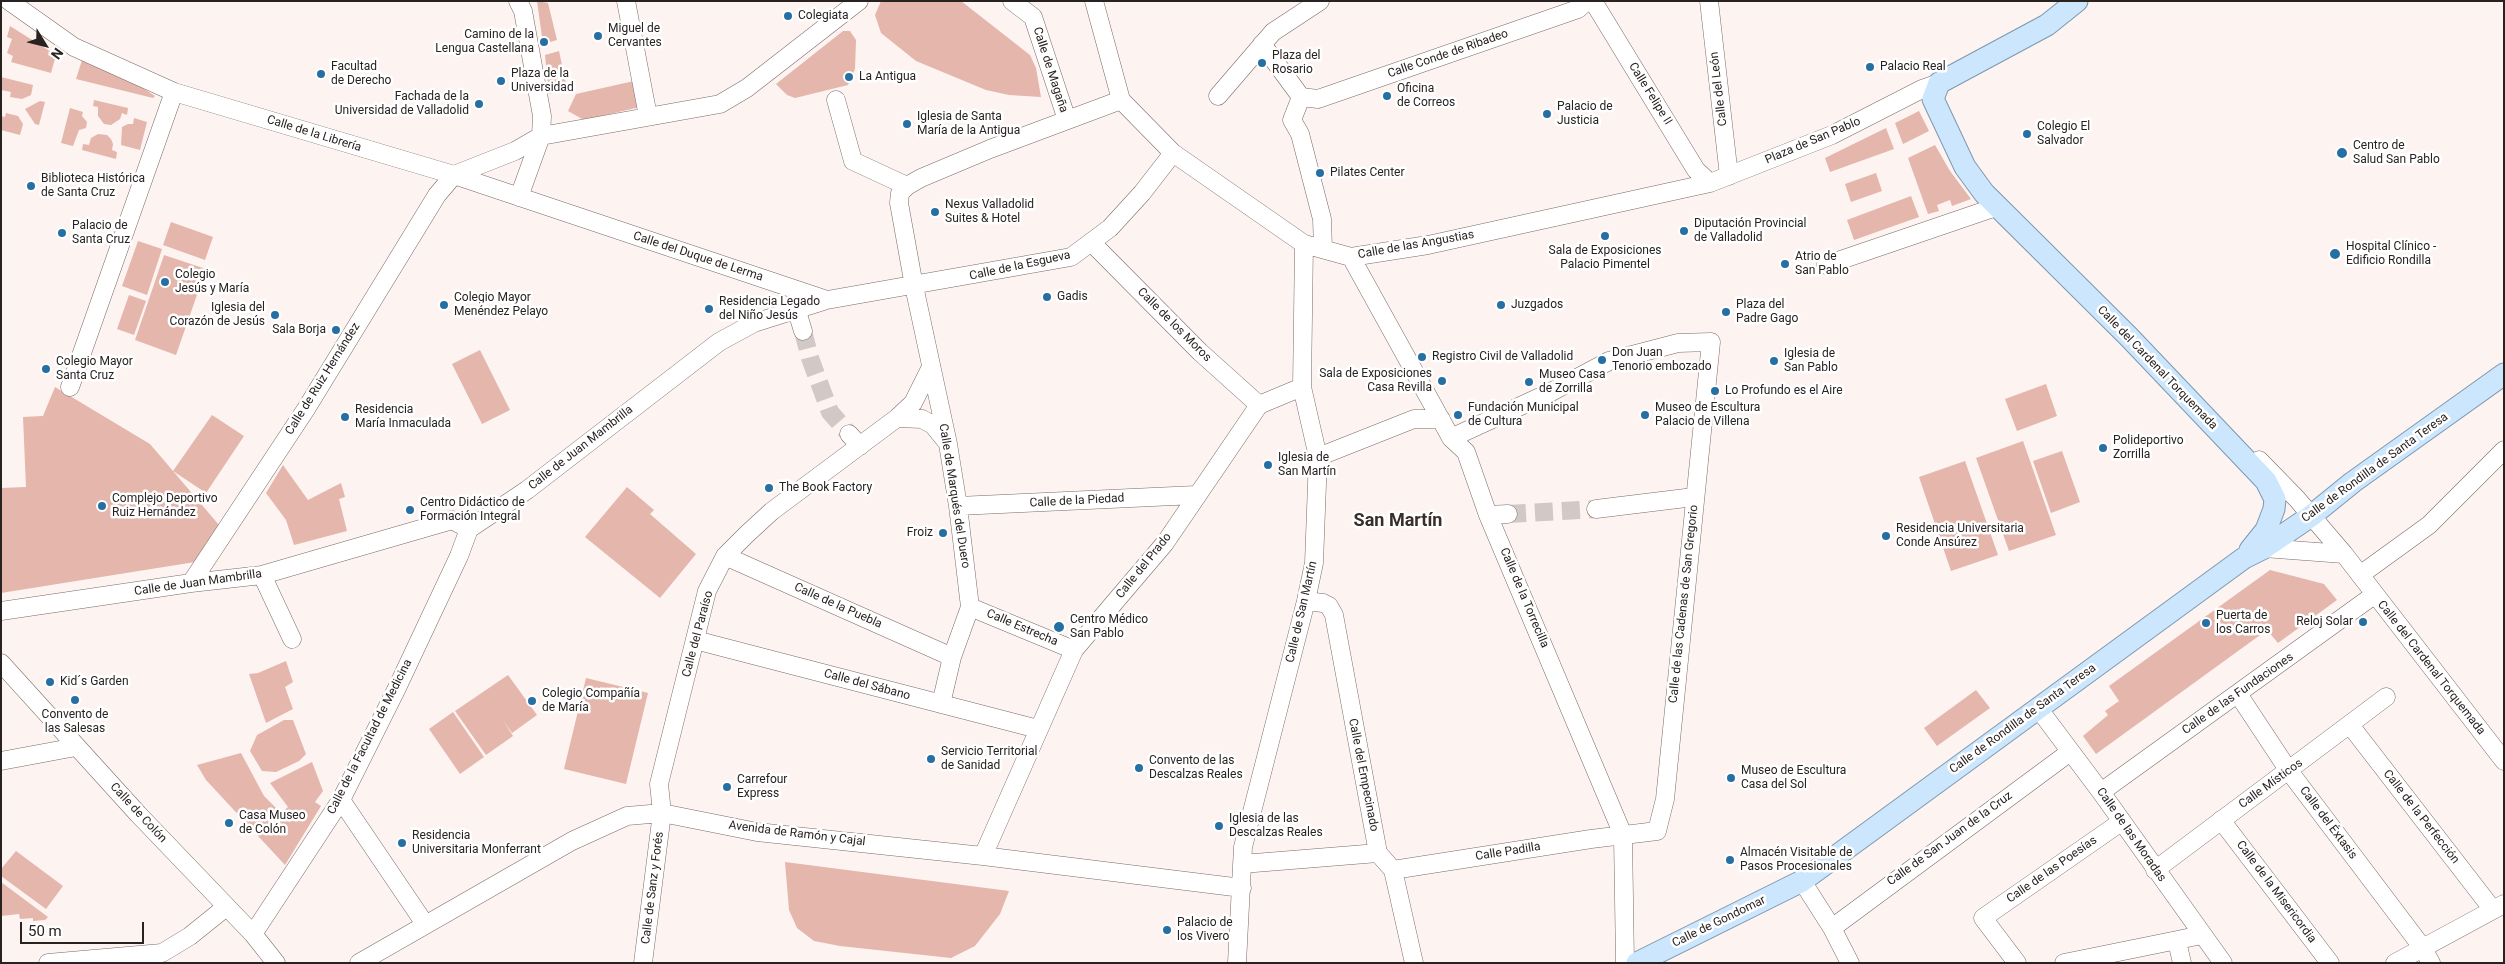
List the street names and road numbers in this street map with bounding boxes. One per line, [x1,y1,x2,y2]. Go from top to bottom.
street label: Calle de Magaña [1029,25,1071,115]
street label: Calle Conde de Ribadeo [1386,27,1510,81]
street label: Calle del León [1707,51,1731,127]
street label: Calle Felipe II [1625,60,1675,128]
street label: Calle de la Librería [265,113,363,155]
street label: Plaza de San Pablo [1763,114,1863,168]
street label: Calle de las Angustias [1357,228,1475,262]
street label: Calle del Duque de Lerma [631,229,765,285]
street label: Calle de la Esgueva [968,248,1072,284]
street label: Calle de los Moros [1134,285,1214,365]
street label: Calle del Cardenal Torquemada [2094,303,2220,433]
street label: Calle de Ruiz Hernández [283,320,363,438]
street label: Calle de Juan Mambrilla [526,403,636,493]
street label: Calle de Rondilla de Santa Teresa [2299,410,2451,526]
street label: Calle de Marqués del Duero [935,423,973,569]
street label: Calle de la Piedad [1029,491,1125,511]
street label: Calle de las Cadenas de San Gregorio [1666,504,1702,704]
street label: Calle del Prado [1113,530,1175,602]
street label: Calle de la Torrecilla [1496,546,1552,650]
street label: Calle de San Martín [1283,560,1321,664]
street label: Calle de Juan Mambrilla [133,567,263,599]
street label: Calle de la Puebla [792,580,884,632]
street label: Calle del Paraíso [680,589,716,679]
street label: Calle del Cardenal Torquemada [2374,598,2488,738]
street label: Calle Estrecha [984,606,1060,650]
street label: Calle de las Fundaciones [2180,650,2296,738]
street label: Calle de la Facultad de Medicina [325,657,415,817]
street label: Calle de Rondilla de Santa Teresa [1947,661,2099,777]
street label: Calle del Sábano [822,667,912,703]
street label: Calle del Empecinado [1345,717,1381,833]
street label: Calle Místicos [2236,756,2306,812]
street label: Calle de la Perfección [2380,767,2462,867]
street label: Calle de Colón [107,780,169,846]
street label: Calle del Éxtasis [2296,784,2360,862]
street label: Calle de las Moradas [2093,785,2169,885]
street label: Calle de San Juan de la Cruz [1885,789,2015,889]
street label: Avenida de Ramón y Cajal [728,818,866,850]
street label: Calle de Sanz y Forés [639,831,667,945]
street label: Calle de las Poesías [2004,833,2100,907]
street label: Calle de la Misericordia [2233,838,2319,946]
street label: Calle Padilla [1474,840,1542,864]
street label: Calle de Gondomar [1670,893,1768,951]

